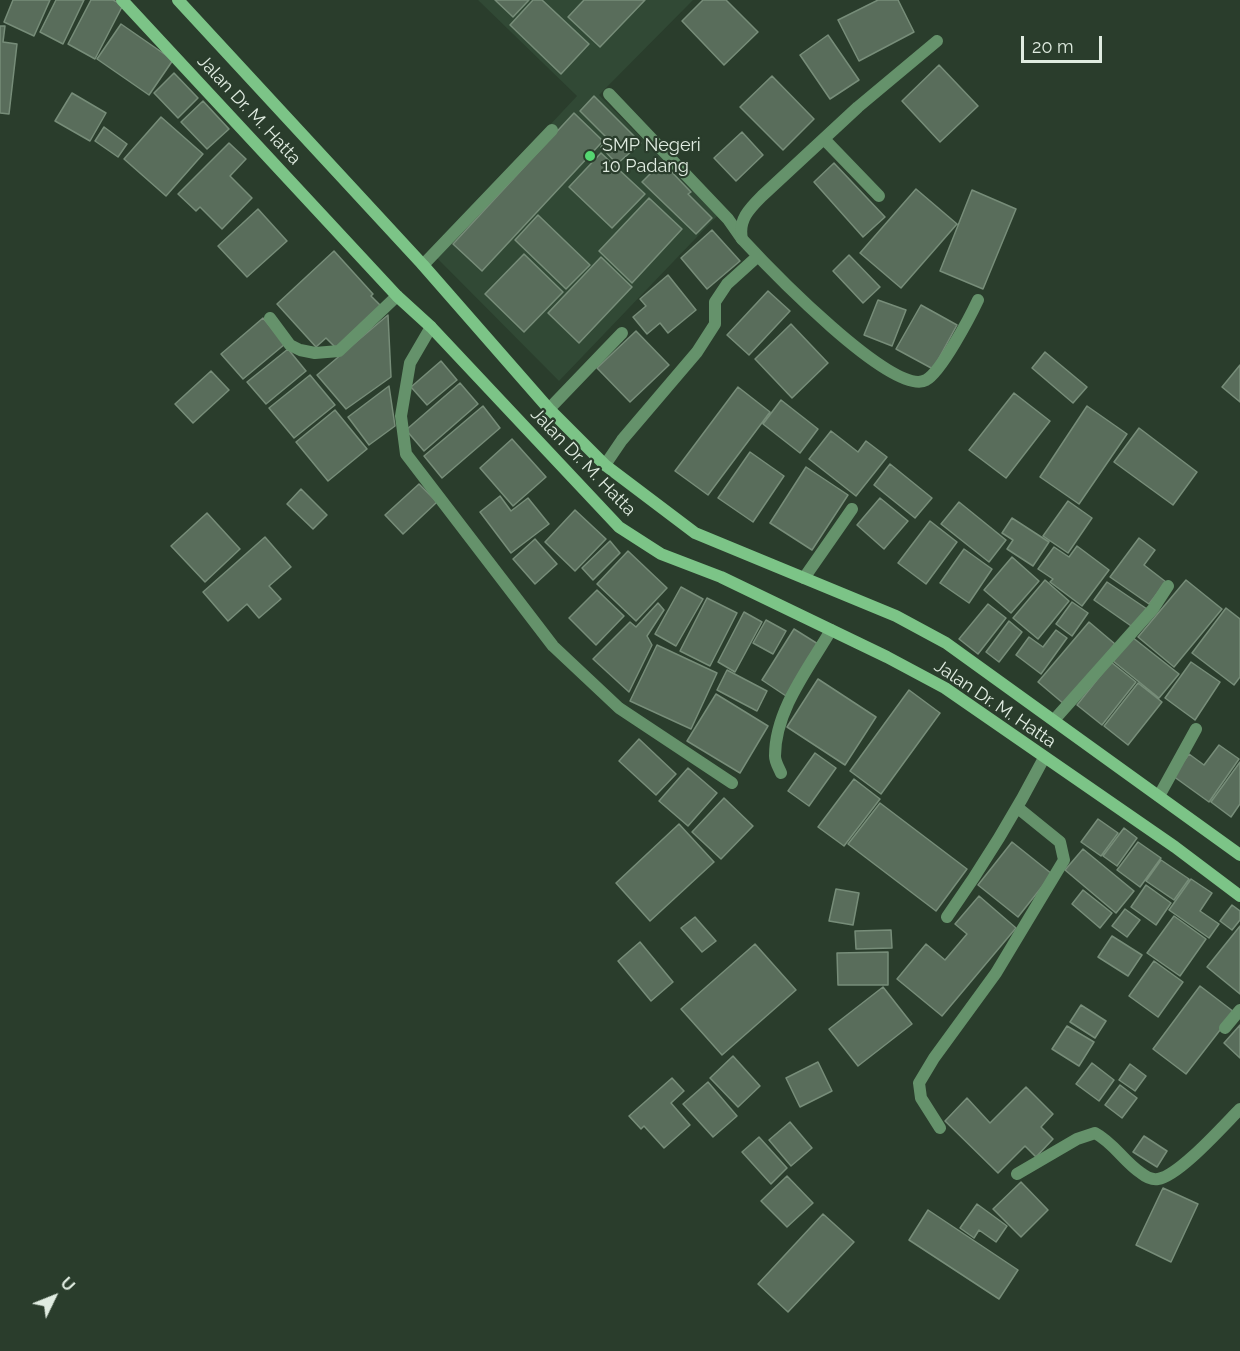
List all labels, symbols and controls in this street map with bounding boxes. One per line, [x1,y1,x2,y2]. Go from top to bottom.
scale bar [1024,24,1105,62]
text: 20 m [1032,36,1074,57]
street label: Jalan Dr. M. Hatta [193,51,305,169]
place label: SMP Negeri 10 Padang [602,135,701,178]
marker: SMP Negeri 10 Padang [583,149,597,163]
street label: Jalan Dr. M. Hatta [526,403,640,521]
street label: Jalan Dr. M. Hatta [930,655,1060,753]
north arrow [24,1267,84,1327]
text: U [56,1274,79,1295]

